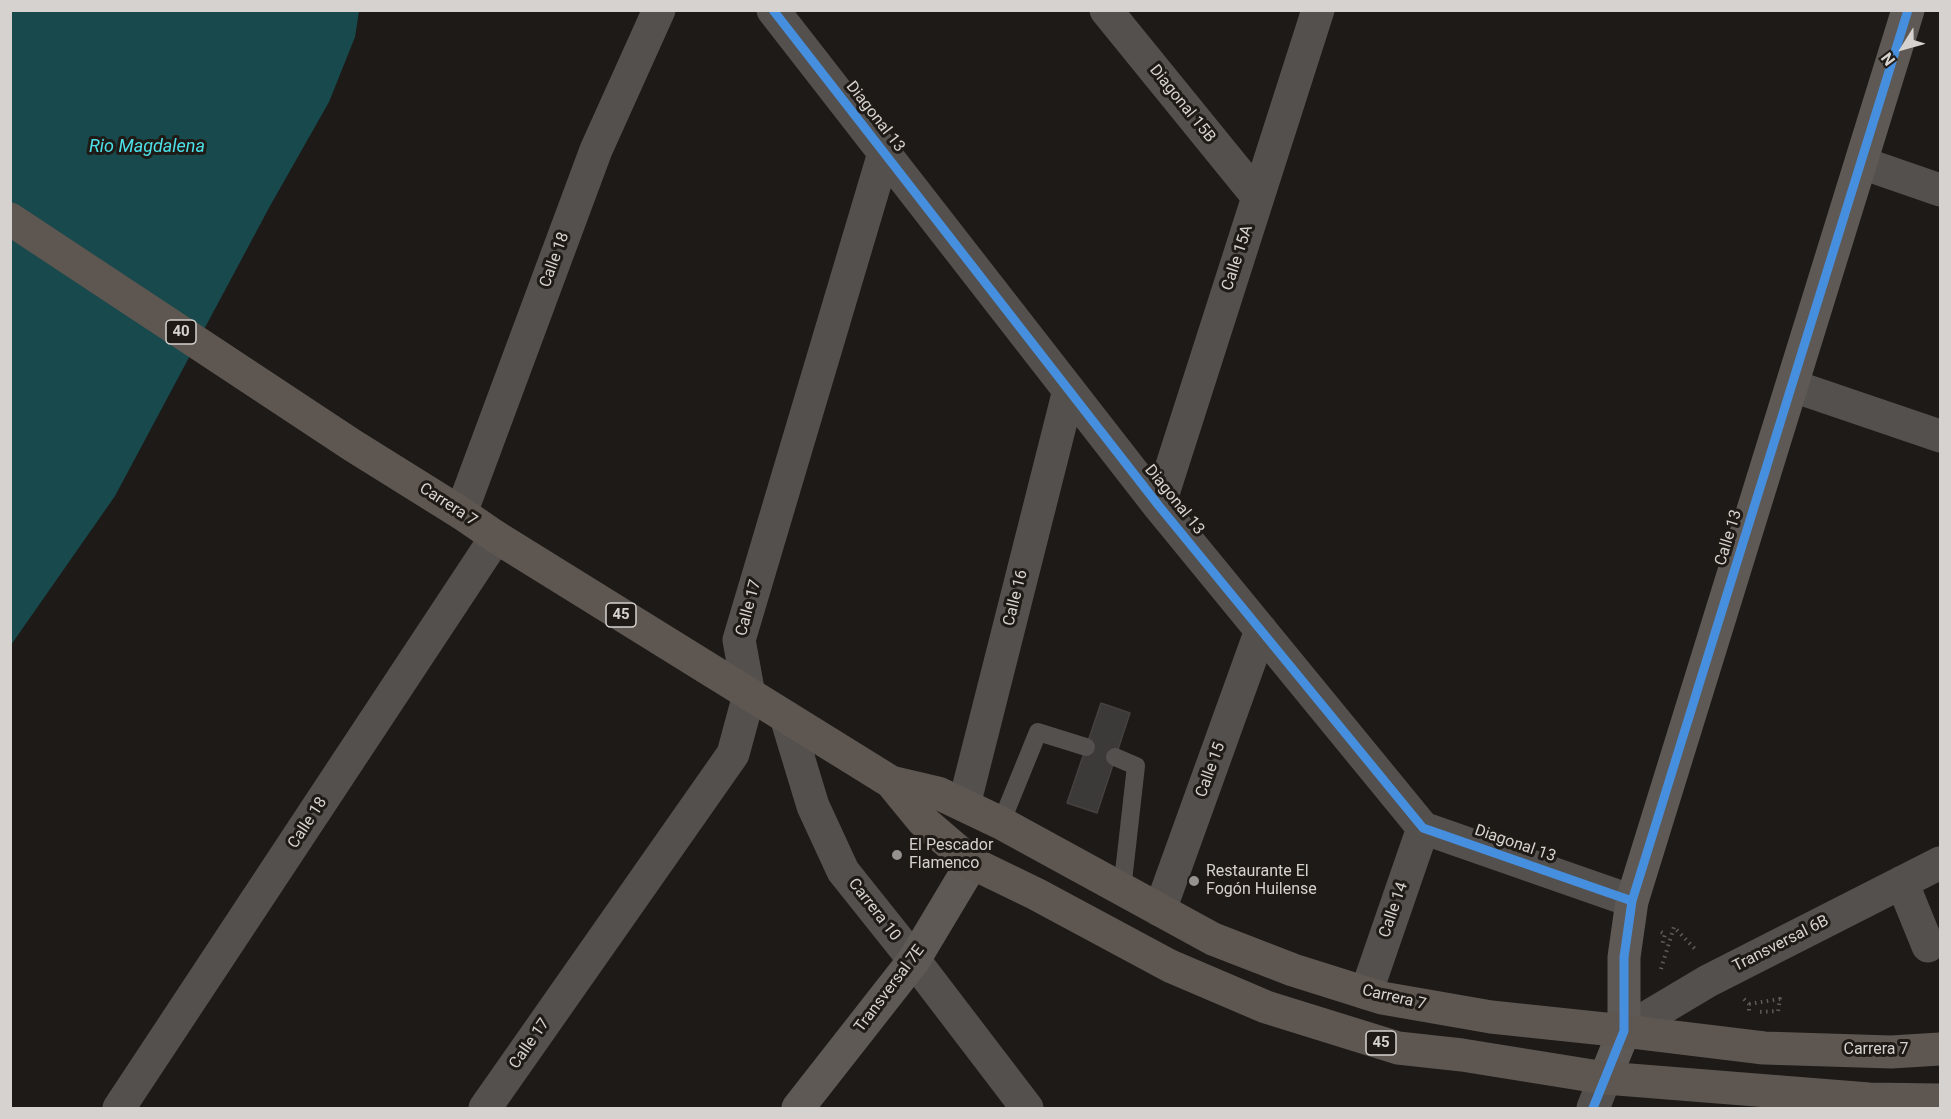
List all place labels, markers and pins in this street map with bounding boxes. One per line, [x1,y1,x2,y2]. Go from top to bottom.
place label: El Pescador Flamenco [909,836,993,874]
marker: El Pescador Flamenco [890,848,904,862]
place label: Restaurante El Fogón Huilense [1206,862,1317,900]
marker: Restaurante El Fogón Huilense [1187,874,1201,888]

